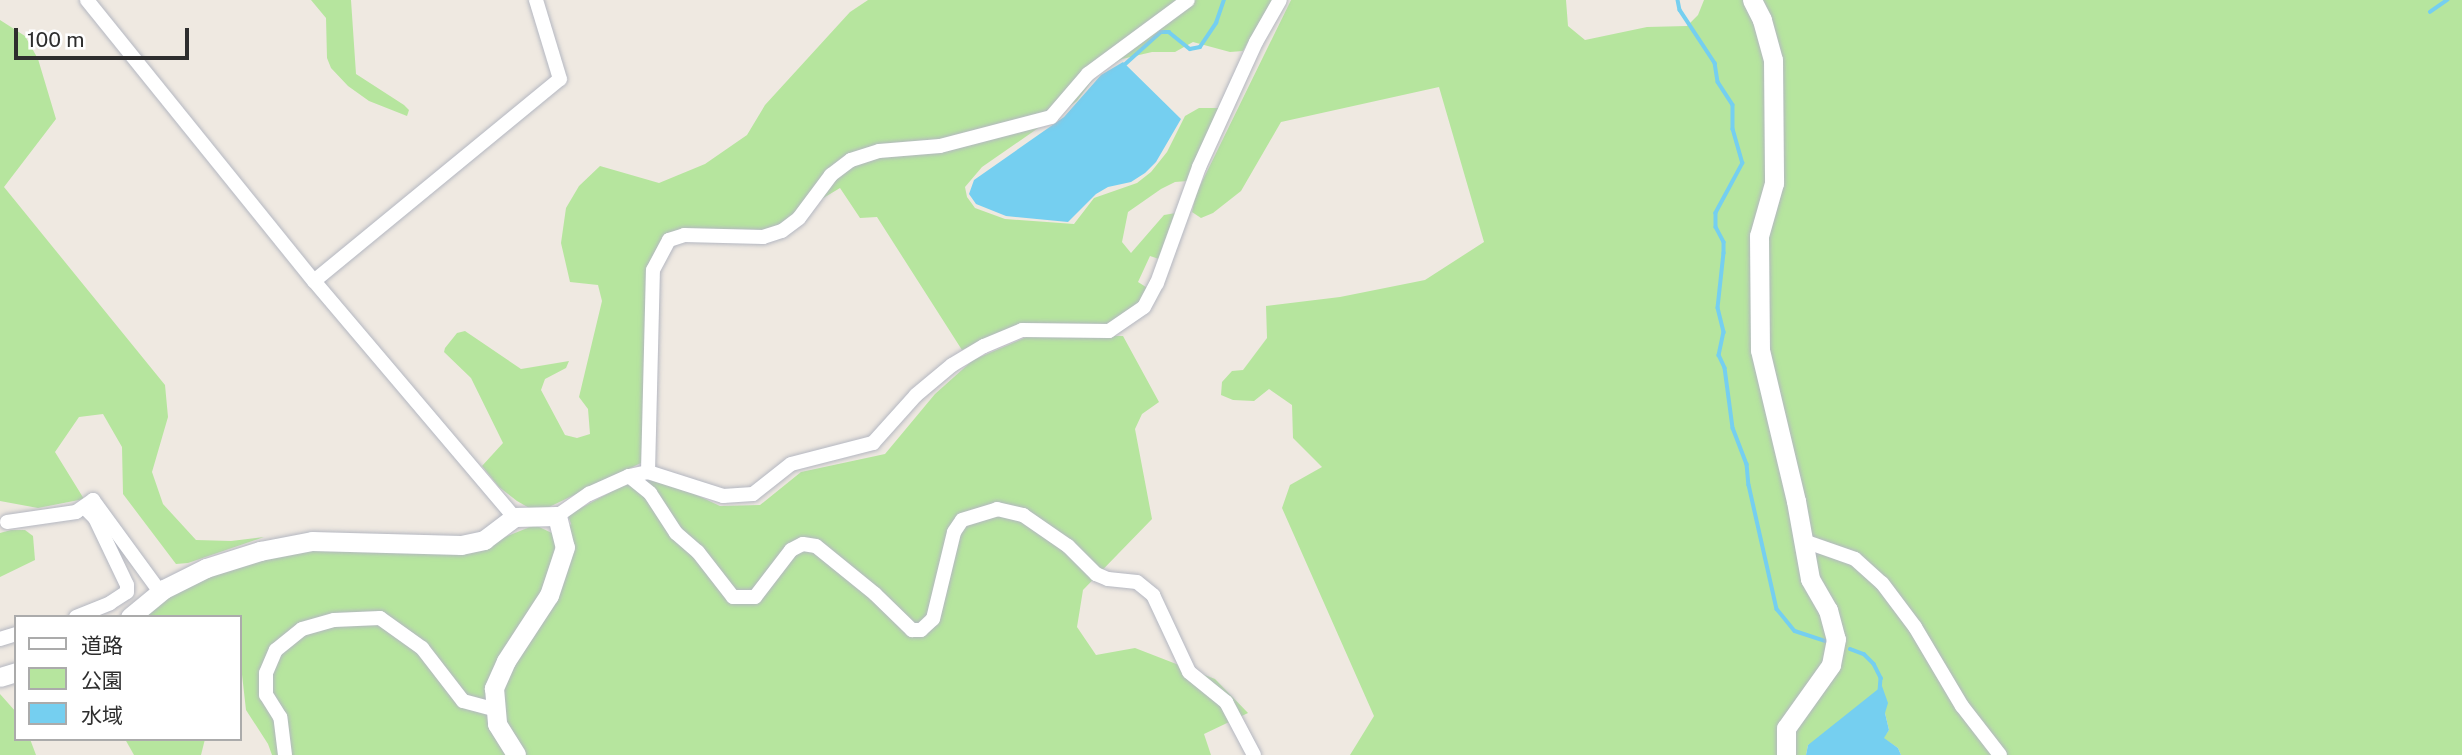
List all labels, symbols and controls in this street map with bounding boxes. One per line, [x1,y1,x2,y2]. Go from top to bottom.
scale bar [18,14,192,58]
text: 100 m [27,27,84,52]
legend [14,615,242,741]
text: 道路 [81,633,123,658]
text: 公園 [81,668,123,693]
text: 水域 [81,703,123,728]

